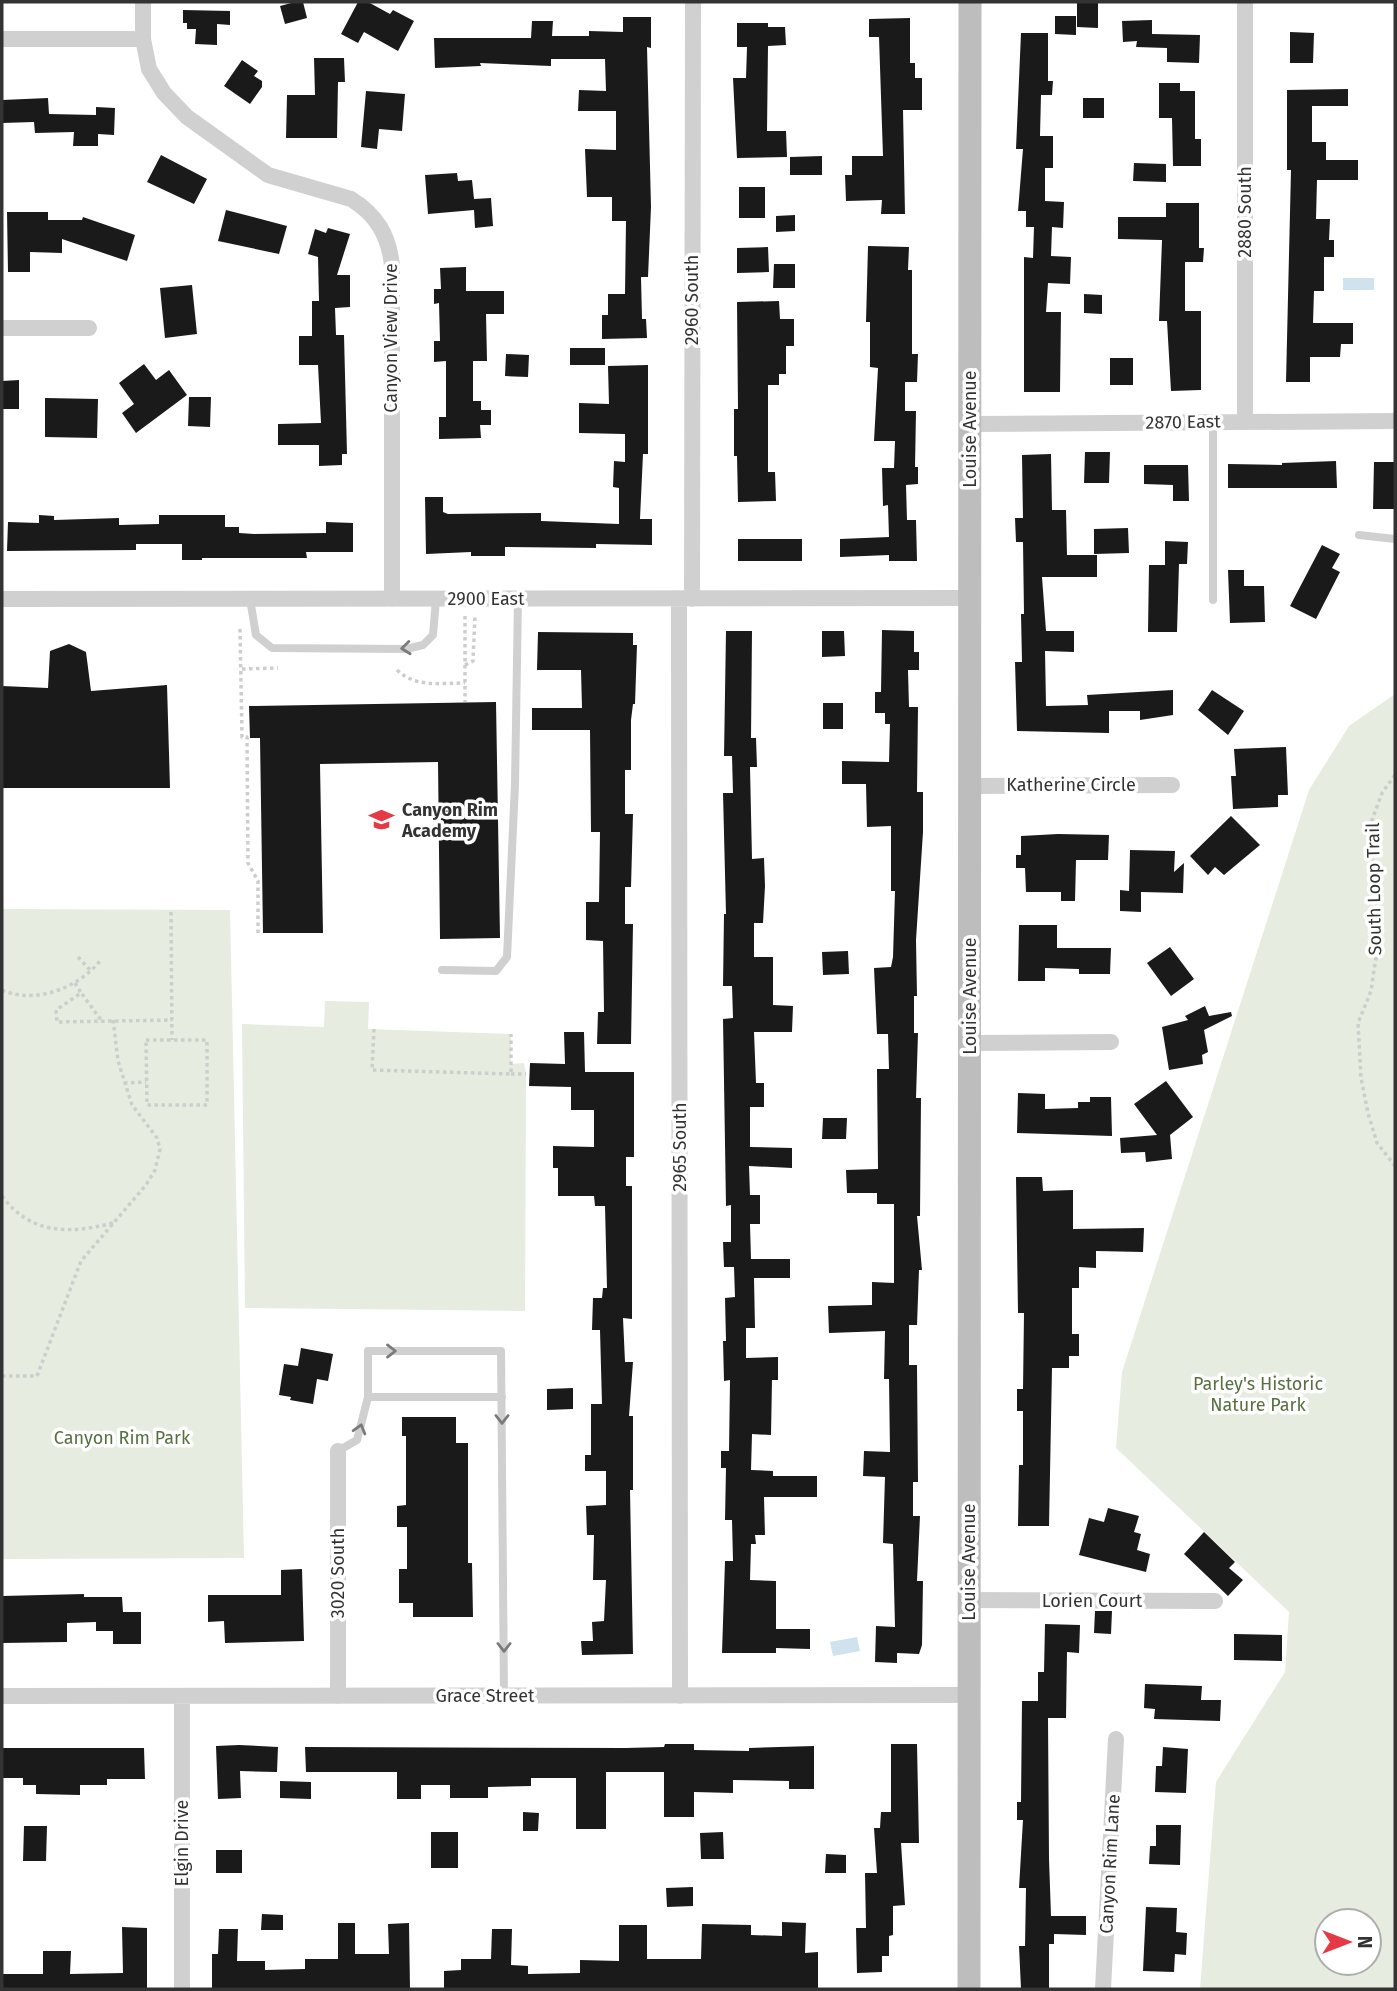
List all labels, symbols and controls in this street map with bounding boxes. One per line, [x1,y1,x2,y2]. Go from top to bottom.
street label: 2880 South [1234,166,1256,258]
street label: 2960 South [681,255,703,345]
street label: Canyon View Drive [380,263,402,413]
street label: Louise Avenue [959,370,981,488]
street label: 2870 East [1145,410,1221,434]
street label: 2900 East [448,588,525,610]
one-way arrow [400,640,411,655]
street label: Katherine Circle [1006,774,1136,796]
place label: Canyon Rim Academy [401,799,498,842]
school or university icon: Canyon Rim Academy [368,806,396,834]
street label: South Loop Trail [1362,822,1386,956]
street label: Louise Avenue [959,937,981,1055]
street label: 2965 South [669,1102,691,1192]
one-way arrow [386,1343,396,1359]
park label: Parley's Historic Nature Park [1193,1373,1323,1416]
one-way arrow [494,1415,510,1425]
one-way arrow [352,1423,366,1435]
park label: Canyon Rim Park [54,1427,191,1449]
street label: Louise Avenue [958,1503,980,1621]
street label: 3020 South [327,1528,349,1618]
street label: Lorien Court [1042,1590,1143,1612]
one-way arrow [496,1642,512,1653]
street label: Grace Street [435,1685,535,1707]
street label: Canyon Rim Lane [1095,1794,1125,1934]
street label: Elgin Drive [171,1800,193,1886]
north arrow [1313,1907,1383,1977]
text: N [1353,1936,1376,1948]

